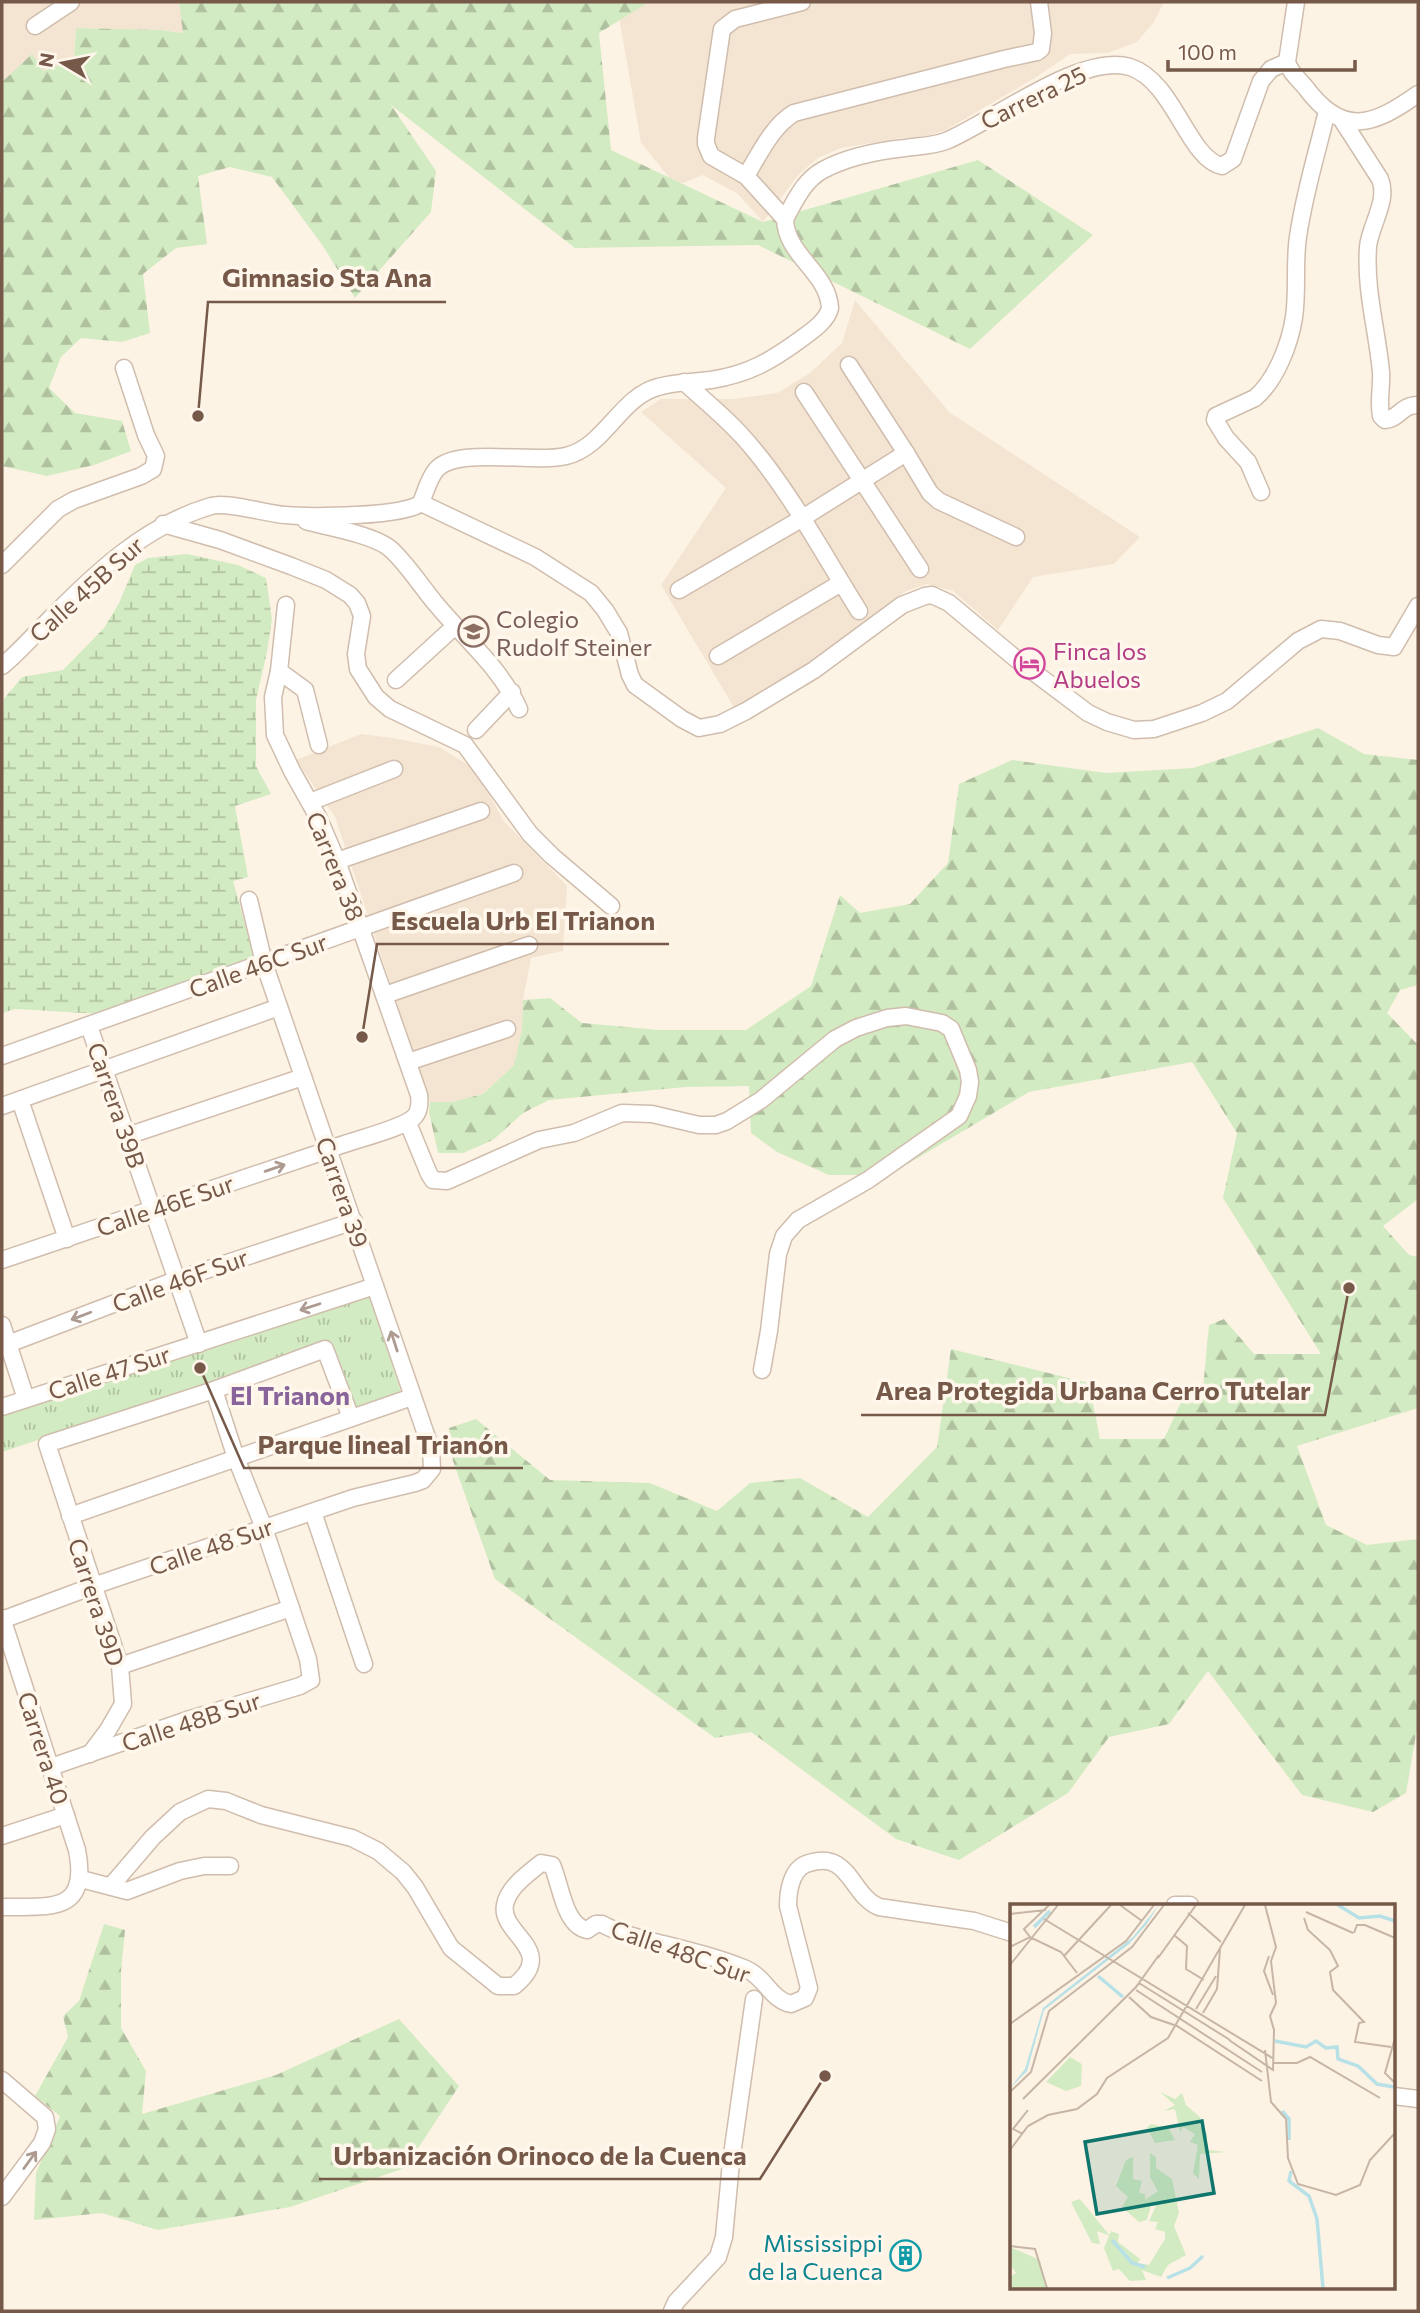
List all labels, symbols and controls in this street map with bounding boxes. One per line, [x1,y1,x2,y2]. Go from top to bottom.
north arrow [28,28,98,98]
scale bar [1168,28,1355,72]
text: 100 m [1178,39,1237,64]
text: N [33,51,58,69]
street label: Carrera 25 [975,59,1091,135]
callout: Gimnasio Sta Ana [208,255,446,302]
text: Gimnasio Sta Ana [222,261,432,292]
street label: Calle 45B Sur [23,530,149,648]
place label: Colegio Rudolf Steiner [496,604,652,661]
school or university icon: Colegio Rudolf Steiner [456,615,490,649]
place label: Finca los Abuelos [1053,636,1147,693]
hotel icon: Finca los Abuelos [1013,647,1047,681]
street label: Carrera 38 [301,807,371,925]
callout: Escuela Urb El Trianon [377,897,669,944]
text: Escuela Urb El Trianon [391,904,655,935]
street label: Calle 46C Sur [185,926,332,1004]
street label: Carrera 39B [82,1039,152,1171]
street label: Carrera 39 [311,1133,375,1251]
one-way arrow [264,1161,286,1173]
street label: Calle 46E Sur [93,1168,238,1242]
street label: Calle 46F Sur [108,1242,252,1318]
one-way arrow [300,1302,322,1314]
one-way arrow [71,1311,92,1324]
one-way arrow [387,1330,400,1352]
street label: Calle 47 Sur [44,1339,174,1405]
callout: Area Protegida Urbana Cerro Tutelar [861,1368,1325,1415]
text: Area Protegida Urbana Cerro Tutelar [875,1374,1311,1405]
district label: El Trianon [230,1379,350,1410]
callout: Parque lineal Trianón [244,1421,523,1468]
text: Parque lineal Trianón [258,1428,508,1459]
street label: Calle 48 Sur [145,1511,277,1581]
street label: Carrera 39D [63,1534,131,1670]
street label: Calle 48B Sur [118,1685,265,1757]
street label: Carrera 40 [12,1688,76,1808]
inset map [1010,1904,1396,2288]
street label: Calle 48C Sur [607,1914,755,1989]
callout: Urbanización Orinoco de la Cuenca [319,2132,760,2179]
text: Urbanización Orinoco de la Cuenca [333,2139,747,2170]
one-way arrow [23,2151,37,2170]
place label: Mississippi de la Cuenca [748,2228,883,2285]
building icon: Mississippi de la Cuenca [889,2239,923,2273]

